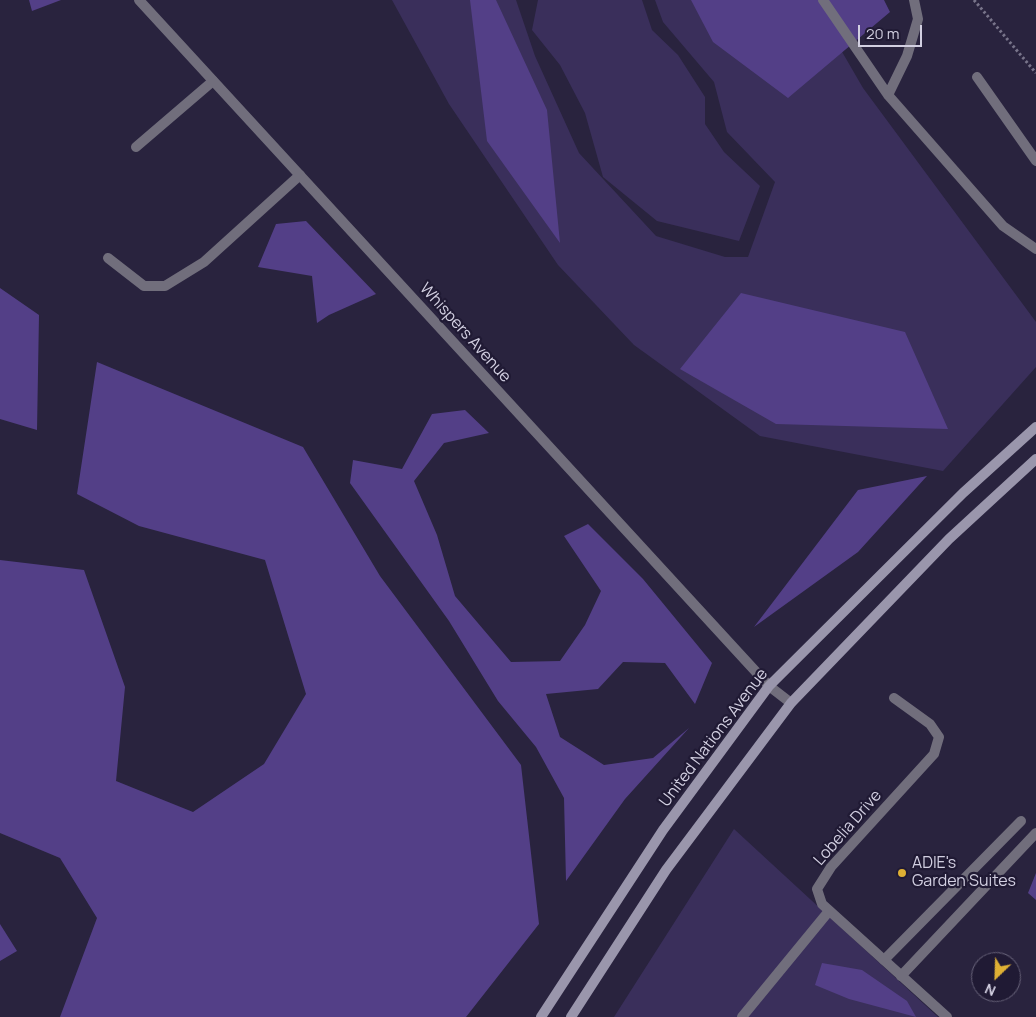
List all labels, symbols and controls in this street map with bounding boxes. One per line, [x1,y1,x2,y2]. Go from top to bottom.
scale bar [861,15,925,47]
text: 20 m [866,23,899,44]
street label: Whispers Avenue [415,279,515,387]
street label: United Nations Avenue [656,665,772,811]
street label: Lobelia Drive [810,786,886,870]
place label: ADIE's Garden Suites [912,854,1016,892]
marker: ADIE's Garden Suites [896,867,908,879]
north arrow [971,952,1021,1002]
text: N [982,980,999,1001]

